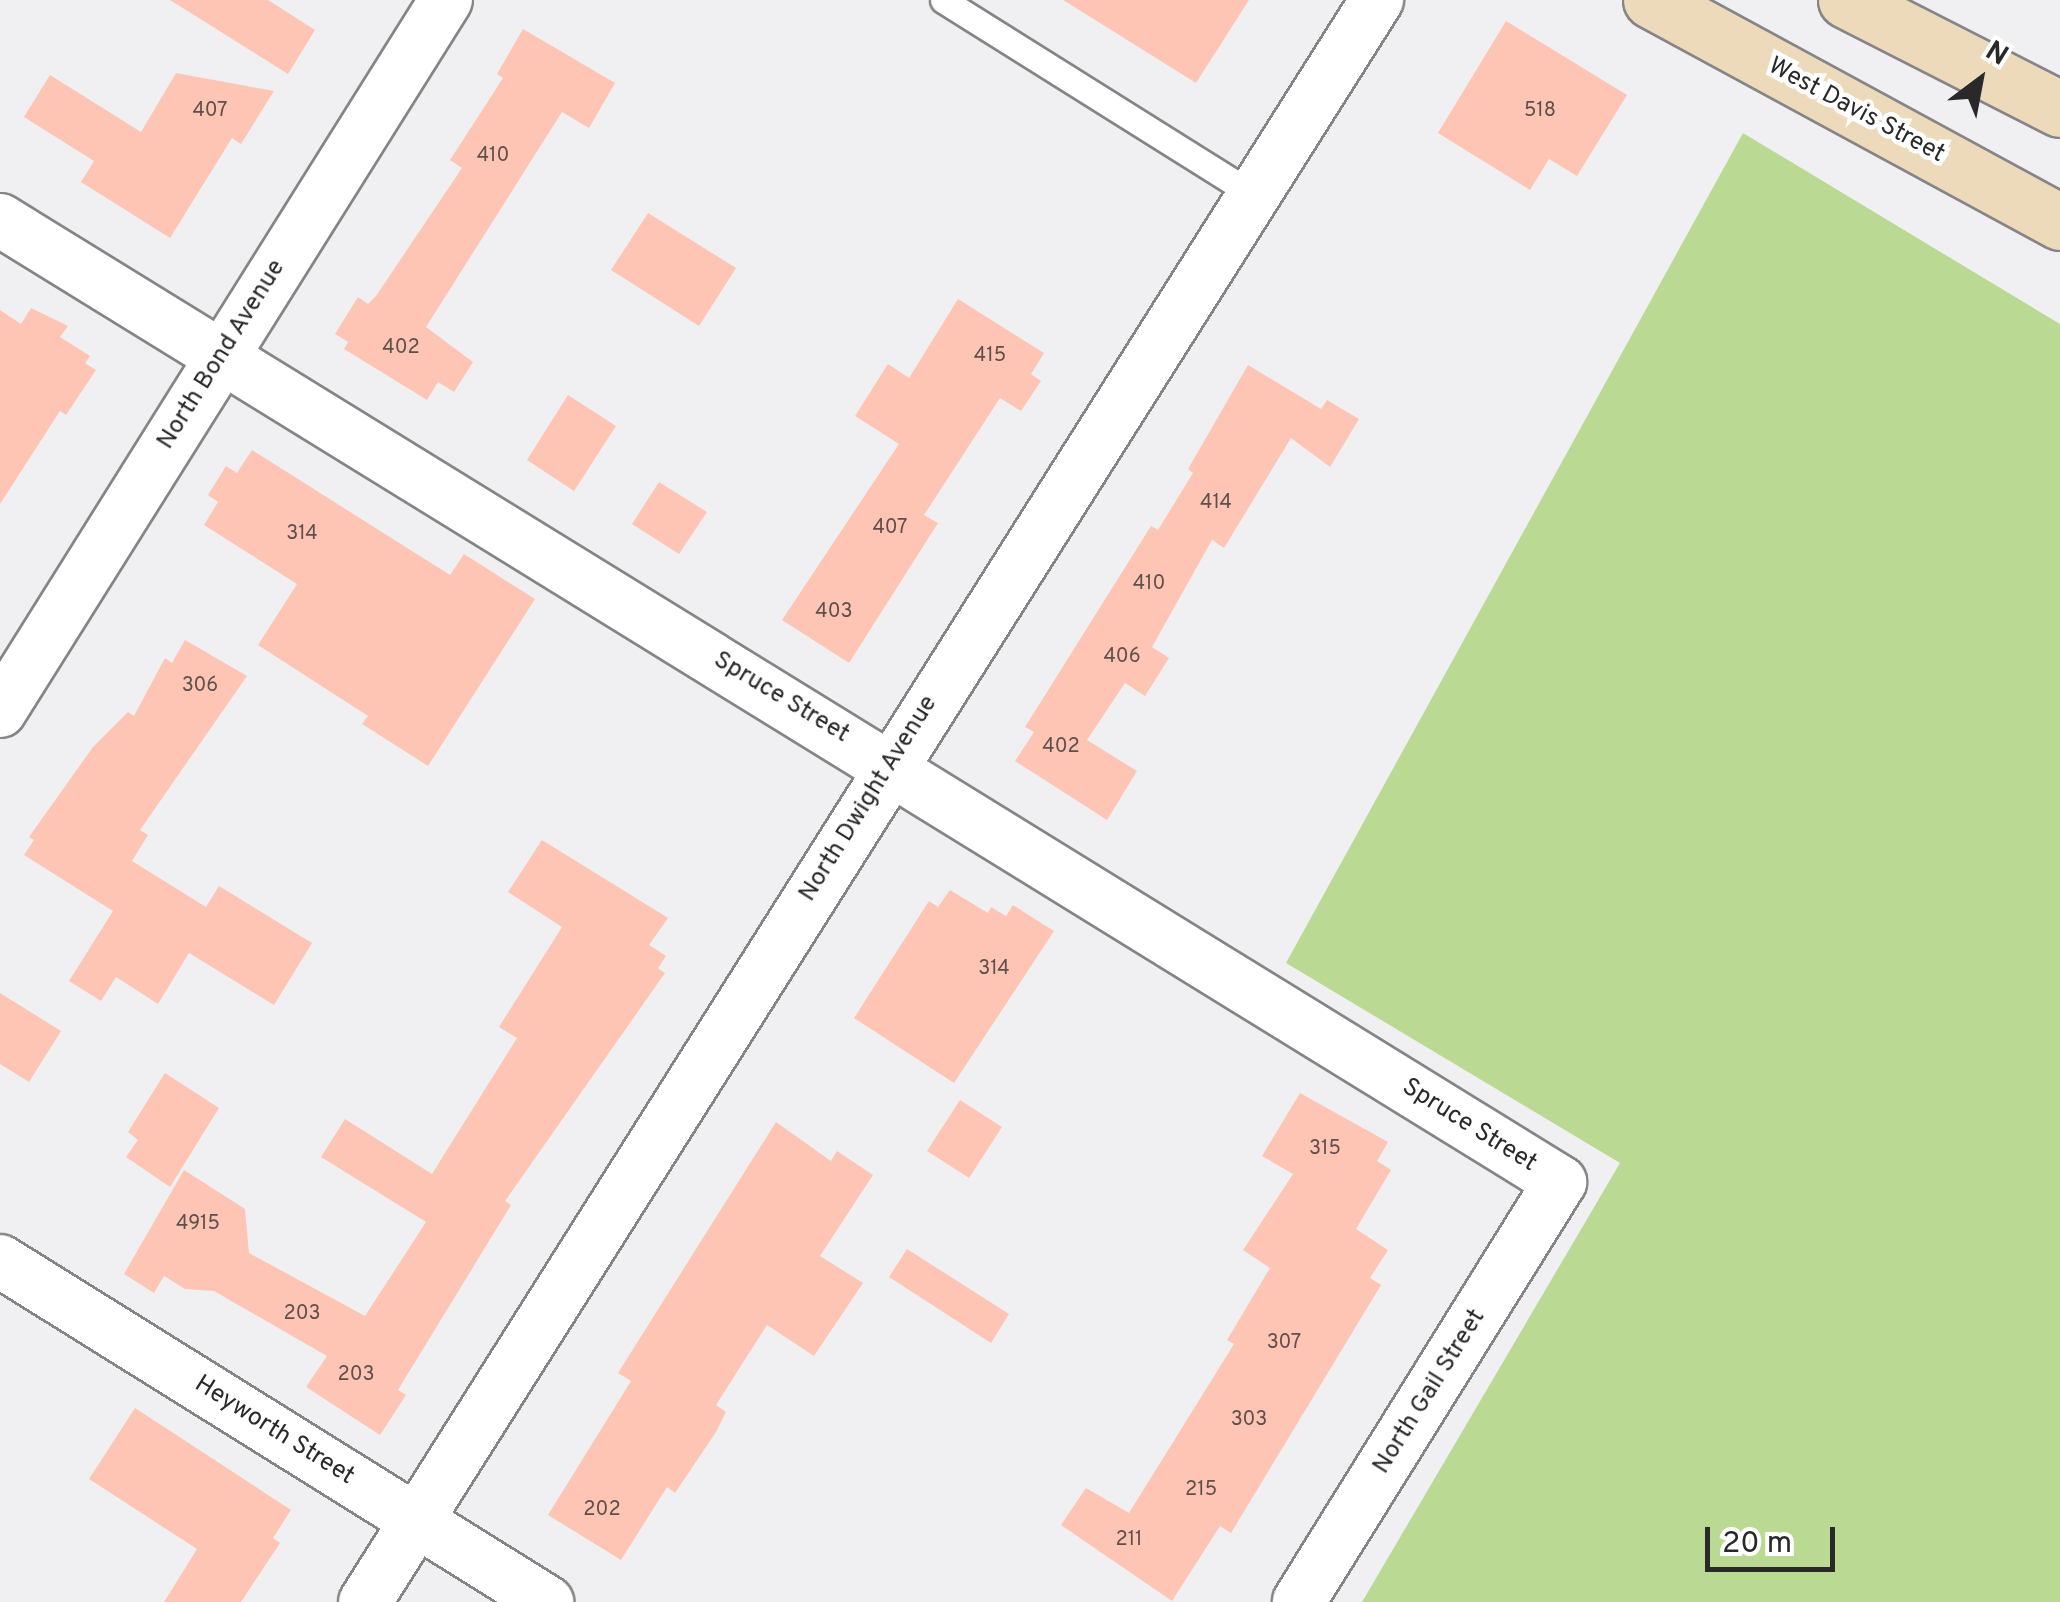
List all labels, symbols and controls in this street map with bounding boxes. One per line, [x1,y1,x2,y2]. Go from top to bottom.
north arrow [1930,30,2030,130]
text: N [1978,34,2014,75]
street label: West Davis Street [1763,52,1949,170]
house number: 407 [192,99,228,123]
house number: 518 [1524,99,1556,123]
house number: 410 [477,144,509,168]
street label: North Bond Avenue [151,254,293,456]
house number: 402 [382,336,420,360]
house number: 415 [974,344,1006,368]
house number: 414 [1200,491,1232,515]
house number: 407 [872,516,908,540]
house number: 314 [286,522,318,546]
house number: 410 [1133,572,1165,596]
house number: 403 [815,600,853,624]
house number: 406 [1103,645,1141,669]
street label: Spruce Street [708,646,854,750]
house number: 306 [182,674,218,698]
street label: North Dwight Avenue [793,690,945,908]
house number: 402 [1042,735,1080,759]
house number: 314 [978,957,1010,981]
street label: Spruce Street [1396,1073,1542,1179]
house number: 315 [1309,1137,1341,1161]
house number: 4915 [176,1212,220,1236]
house number: 203 [283,1302,321,1326]
street label: North Gail Street [1367,1304,1493,1480]
house number: 307 [1267,1331,1301,1355]
house number: 203 [337,1363,375,1387]
street label: Heyworth Street [188,1370,360,1492]
house number: 303 [1231,1408,1267,1432]
house number: 215 [1185,1478,1217,1502]
house number: 202 [583,1498,621,1522]
scale bar [1710,1507,1840,1569]
text: 20 m [1722,1526,1792,1563]
house number: 211 [1115,1528,1143,1552]

